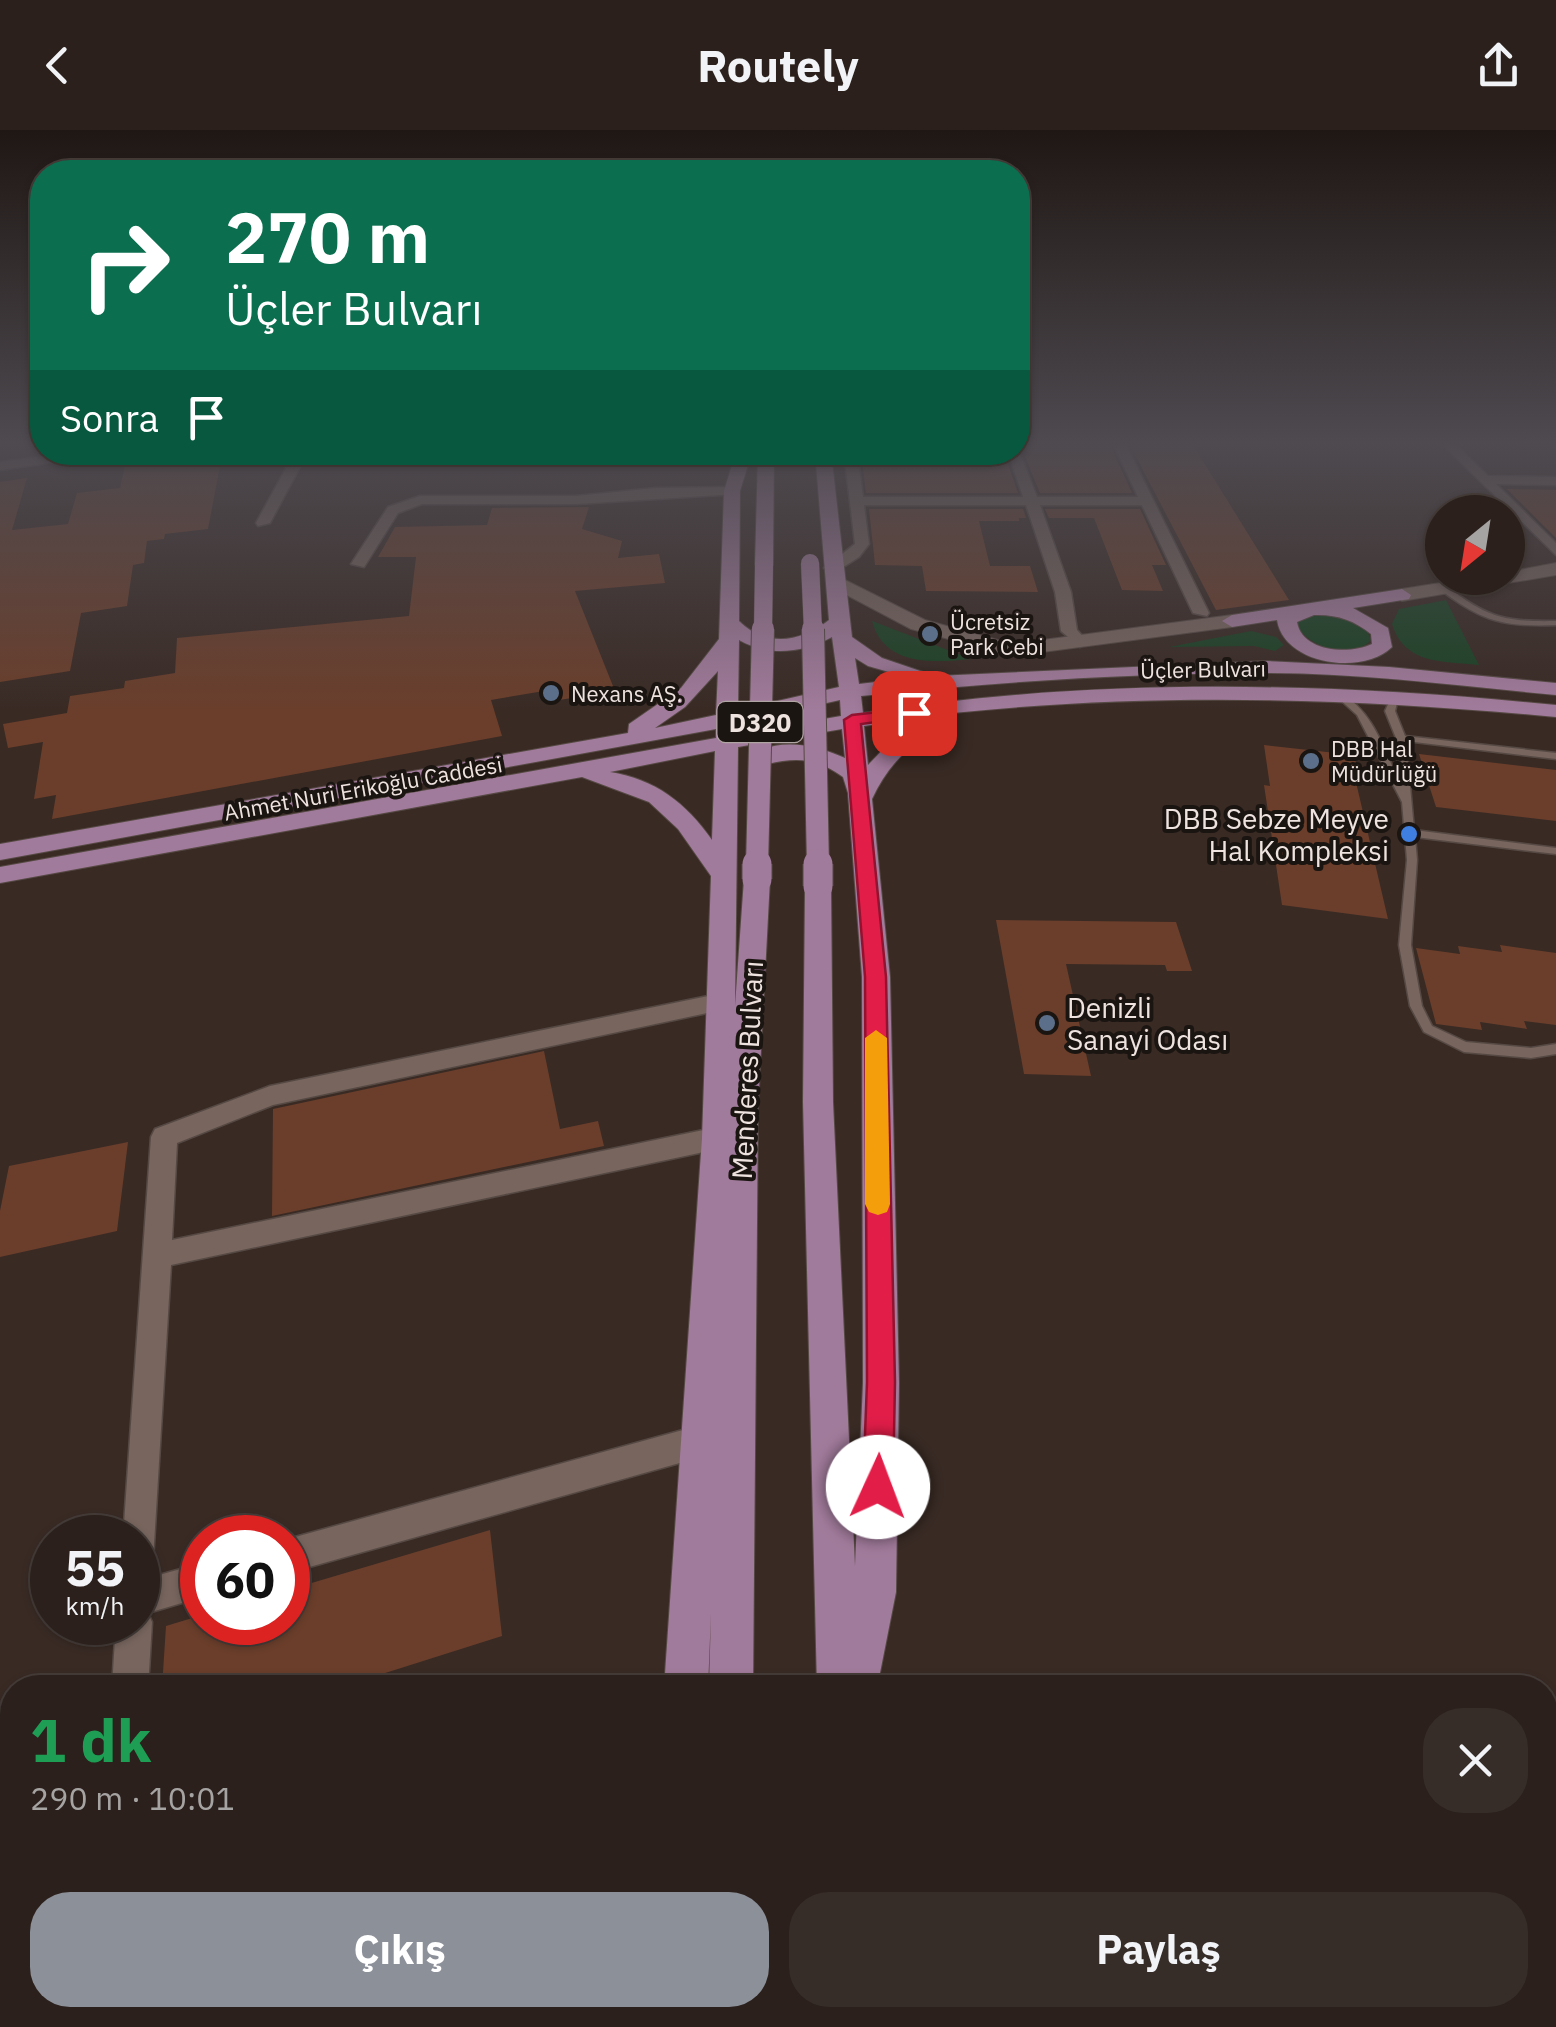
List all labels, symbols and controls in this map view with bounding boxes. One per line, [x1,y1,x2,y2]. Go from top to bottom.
text: Routely [697,36,859,94]
icon: back [30,38,85,93]
icon: share [1471,38,1526,93]
text: 270 m [225,191,430,282]
icon: right [60,200,190,330]
text: Üçler Bulvarı [225,279,483,337]
icon: arrive [179,390,234,445]
text: Sonra [60,393,159,442]
north arrow [1425,495,1525,595]
map controls [1425,495,1525,595]
place label: Ücretsiz Park Cebi [950,607,1044,661]
marker: Ücretsiz Park Cebi [919,623,941,645]
street label: Üçler Bulvarı [1140,653,1266,685]
pin [872,671,957,756]
place label: Nexans AŞ. [571,679,683,708]
marker: Nexans AŞ. [540,682,562,704]
icon: arrive [887,686,942,741]
road number: D320 [718,702,802,742]
place label: DBB Hal Müdürlüğü [1331,734,1437,788]
street label: Ahmet Nuri Erikoğlu Caddesi [222,749,504,827]
marker: DBB Hal Müdürlüğü [1300,750,1322,772]
place label: DBB Sebze Meyve Hal Kompleksi [1164,800,1389,869]
marker: DBB Sebze Meyve Hal Kompleksi [1398,823,1420,845]
street label: Menderes Bulvarı [723,960,771,1180]
place label: Denizli Sanayi Odası [1067,989,1228,1058]
marker: Denizli Sanayi Odası [1036,1012,1058,1034]
position arrow [826,1435,930,1539]
speed limit sign: 60 [180,1515,310,1645]
text: 55 [65,1535,125,1600]
text: km/h [66,1589,124,1622]
text: 1 dk [30,1700,151,1779]
button: close [1423,1708,1528,1813]
text: 290 m · 10:01 [30,1777,235,1819]
button: Çıkış [30,1892,769,2007]
button: Paylaş [789,1892,1528,2007]

